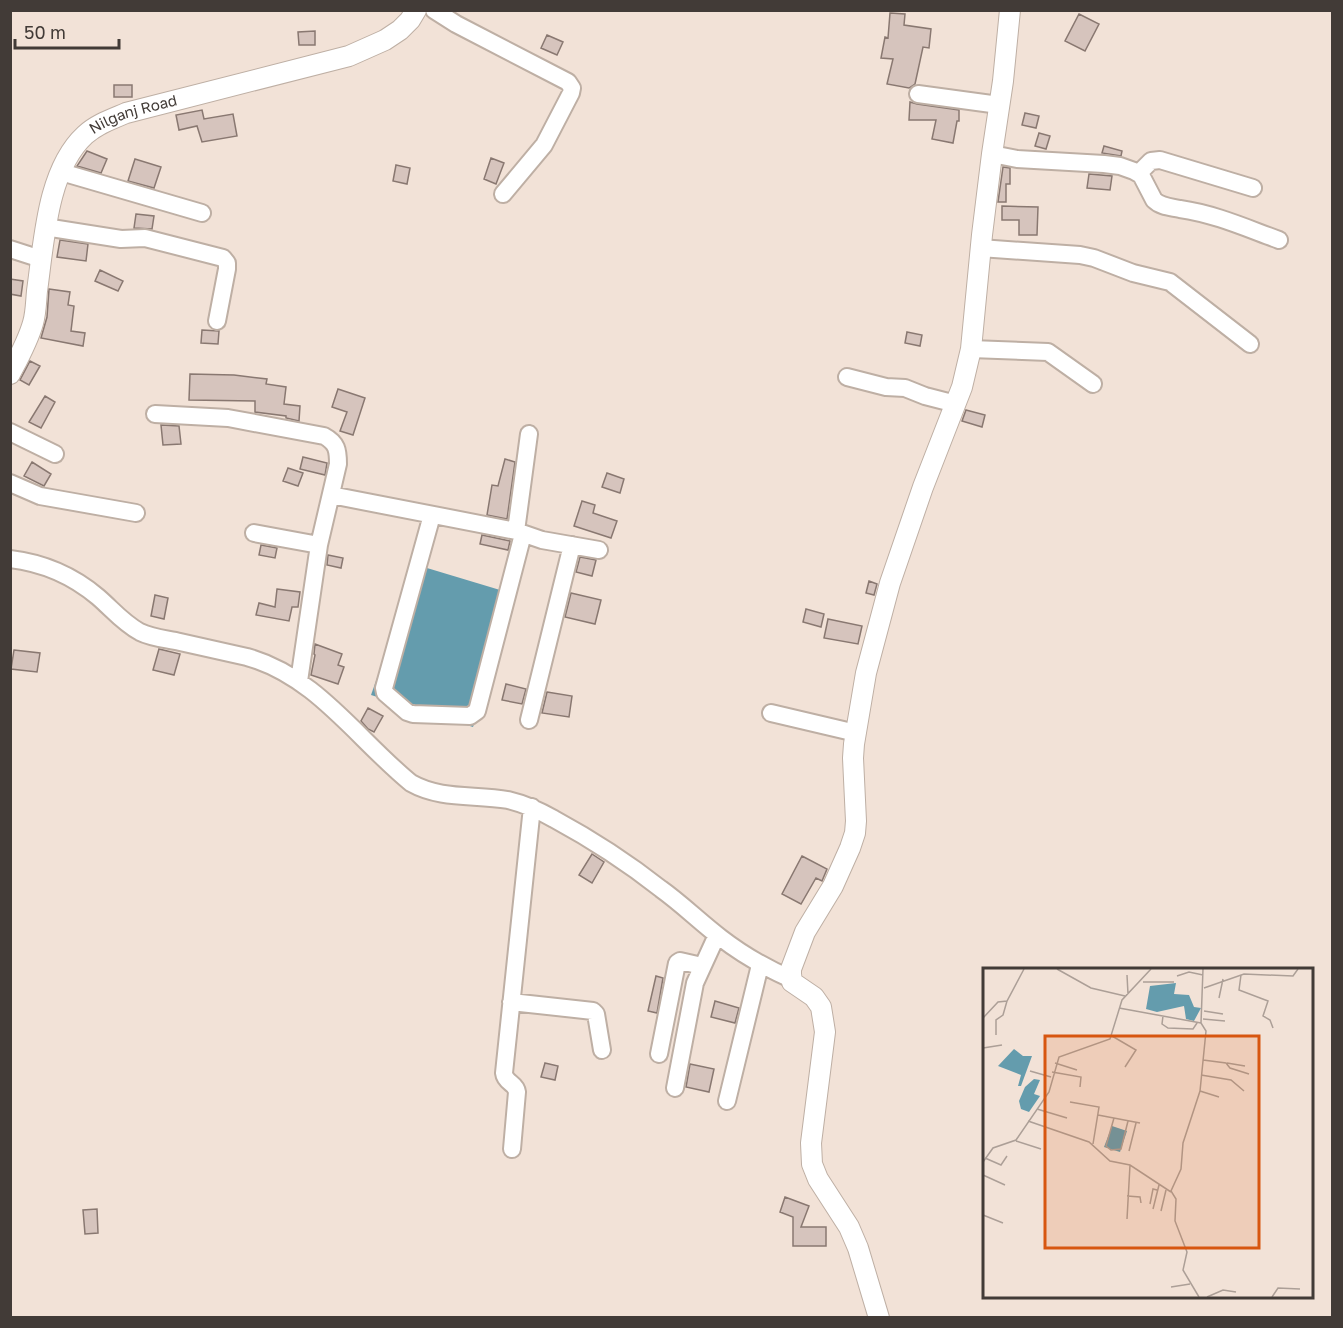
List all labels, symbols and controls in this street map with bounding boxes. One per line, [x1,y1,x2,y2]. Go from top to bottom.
scale bar [15,12,118,50]
text: 50 m [24,21,66,43]
street label: Nilganj Road [85,90,179,137]
inset map [983,968,1313,1298]

